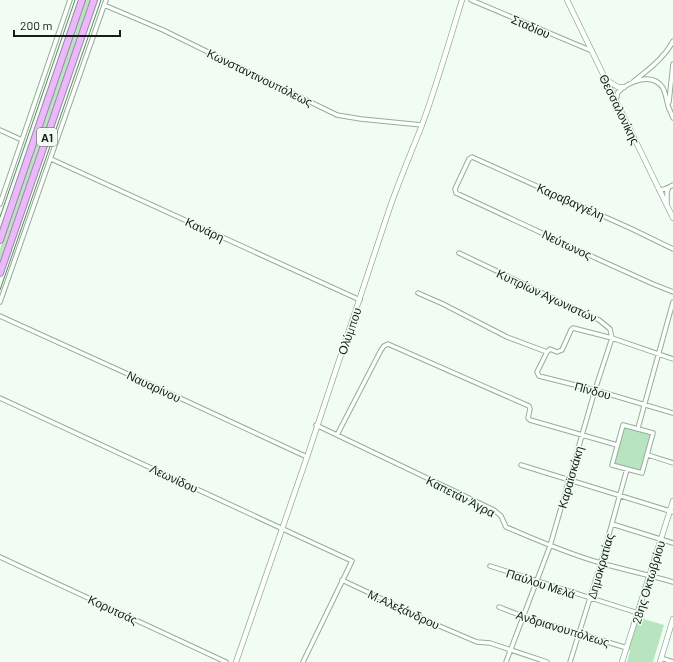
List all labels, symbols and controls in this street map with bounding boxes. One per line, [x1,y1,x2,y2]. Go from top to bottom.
scale bar [14,12,120,38]
street label: Σταδίου [509,12,553,40]
text: 200 m [20,18,52,32]
street label: Κωνσταντινουπόλεως [205,45,315,110]
street label: Θεσσαλονίκης [596,72,643,147]
road number: Α1 [37,128,57,146]
street label: Καραβαγγέλη [535,180,607,223]
street label: Κανάρη [183,214,227,245]
street label: Νεύτωνος [540,226,594,263]
street label: Κυπρίων Αγωνιστών [494,266,599,325]
street label: Ολύμπου [334,305,364,357]
street label: Ναυαρίνου [124,367,183,405]
street label: Πίνδου [573,378,613,402]
street label: Καραϊσκάκη [554,444,587,510]
street label: Λεωνίδου [148,461,200,495]
street label: Καπετάν Άγρα [424,473,498,520]
street label: Δημοκρατίας [584,531,617,601]
street label: 28ης Οκτωβρίου [629,539,668,626]
street label: Παύλου Μελά [505,565,577,601]
street label: Μ.Αλεξάνδρου [366,586,442,633]
street label: Κορυτσάς [86,592,140,627]
street label: Ανδριανουπόλεως [514,607,612,650]

